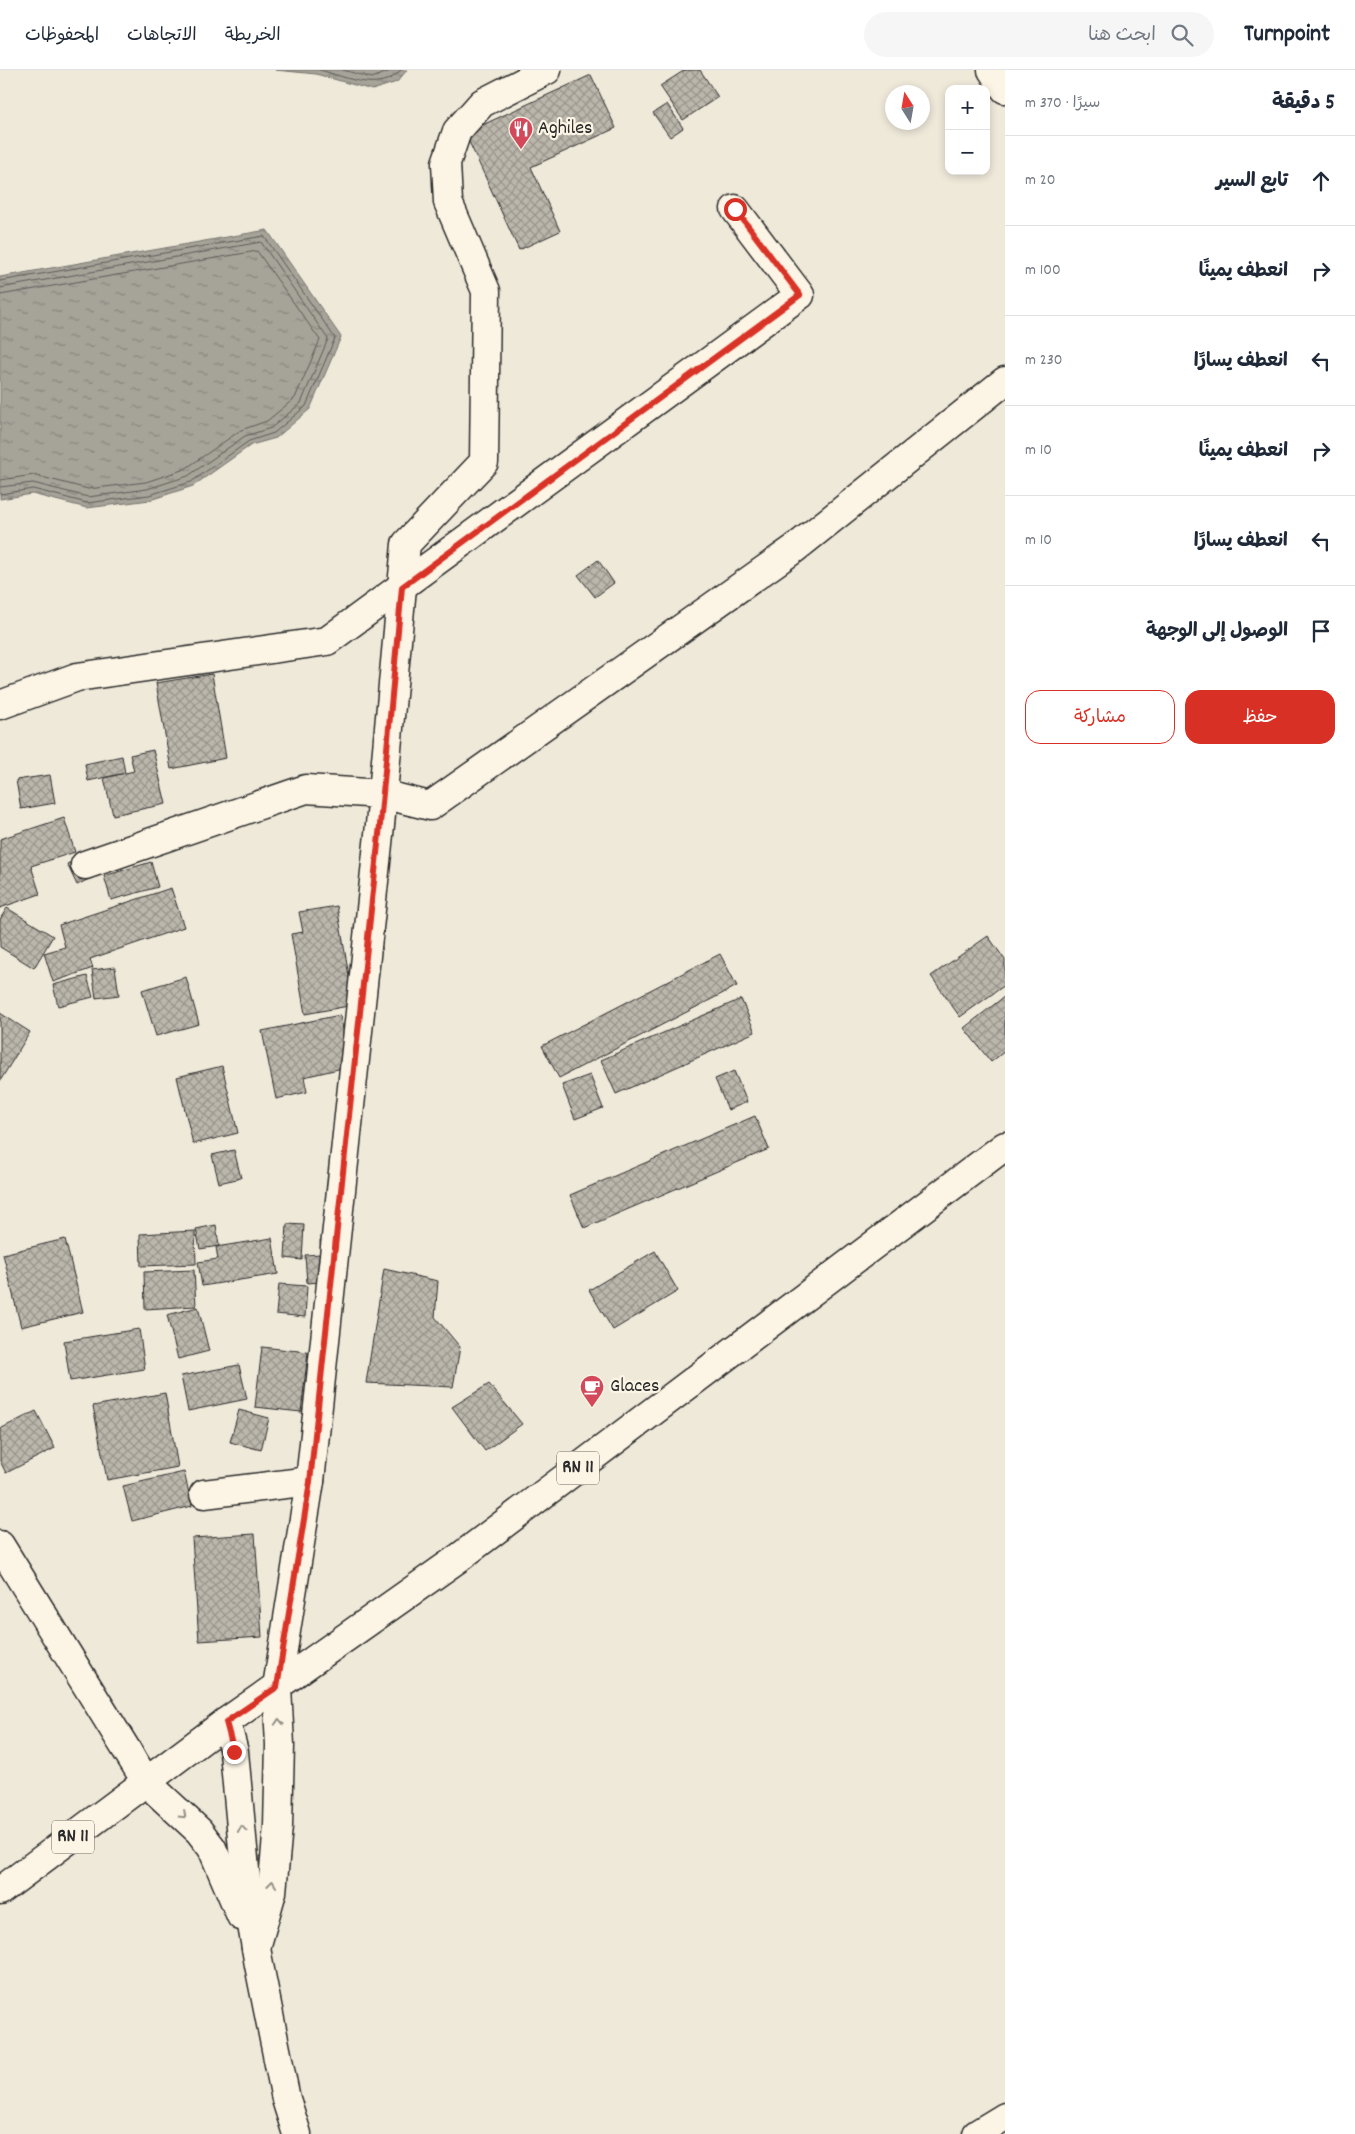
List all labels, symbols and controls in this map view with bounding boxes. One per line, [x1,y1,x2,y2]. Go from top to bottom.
search box [864,12,1214,57]
text: Turnpoint [1244,18,1330,52]
icon: search [1168,21,1196,49]
text: ابحث هنا [1088,23,1156,50]
text: المحفوظات [25,24,99,49]
text: الاتجاهات [127,24,197,49]
text: الخريطة [225,24,281,49]
north arrow [885,85,930,130]
map controls [945,85,990,175]
button: + [945,85,990,130]
text: 5 دقيقة [1272,89,1335,119]
text: سيرًا · 370 m [1025,92,1100,115]
place label: Aghiles [538,115,592,143]
restaurant icon: Aghiles [508,116,534,150]
button: − [945,130,990,175]
icon: ahead [1307,167,1335,195]
text: 20 m [1025,169,1055,192]
text: تابع السير [1216,169,1288,196]
route start [724,198,747,221]
icon: right [1307,257,1335,285]
text: 100 m [1025,259,1061,282]
text: انعطف يمينًا [1199,259,1288,286]
icon: left [1307,347,1335,375]
text: 230 m [1025,349,1063,372]
text: انعطف يسارًا [1194,349,1288,376]
icon: right [1307,437,1335,465]
text: 10 m [1025,439,1052,462]
text: انعطف يمينًا [1199,439,1288,466]
icon: left [1307,527,1335,555]
text: 10 m [1025,529,1052,552]
text: انعطف يسارًا [1194,529,1288,556]
icon: arrive [1307,617,1335,645]
text: الوصول إلى الوجهة [1146,619,1288,646]
button: مشاركة [1025,690,1175,744]
button: حفظ [1185,690,1335,744]
place label: Glaces [610,1373,660,1401]
cafe icon: Glaces [579,1374,605,1408]
road number: RN 11 [557,1452,599,1485]
one-way arrow [273,1718,284,1726]
route end [223,1741,246,1764]
one-way arrow [177,1809,186,1818]
road number: RN 11 [52,1820,94,1854]
one-way arrow [237,1825,248,1833]
one-way arrow [266,1880,277,1888]

